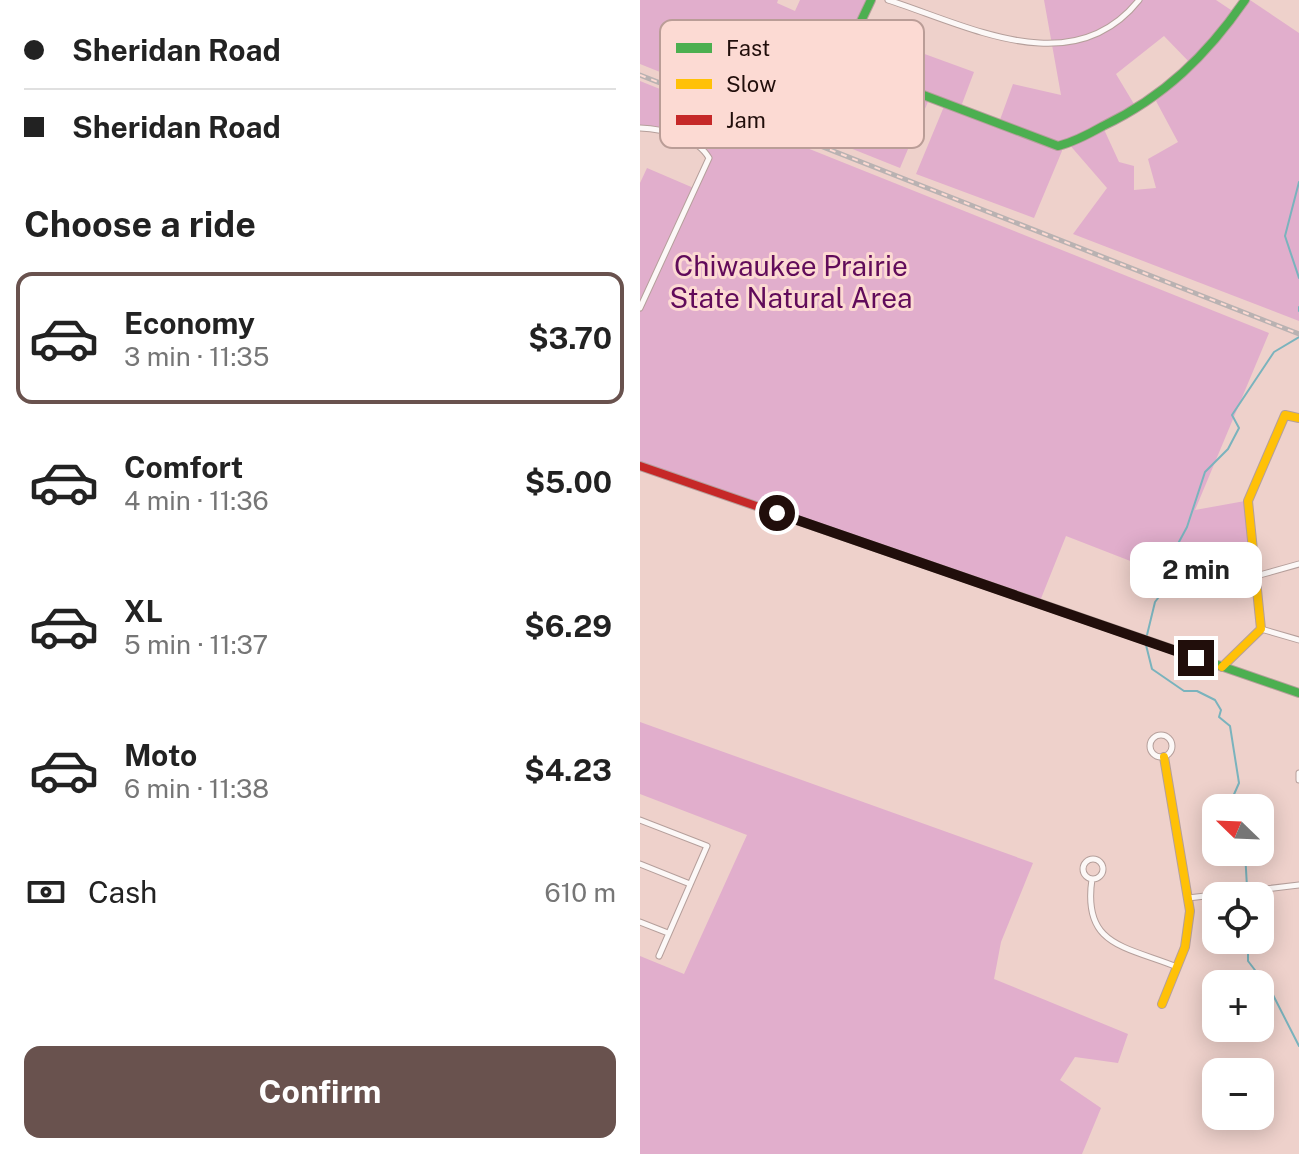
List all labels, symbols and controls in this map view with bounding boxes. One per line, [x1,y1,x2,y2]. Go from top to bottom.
legend [660,20,924,148]
text: Sheridan Road [72,32,281,68]
text: Fast [726,35,770,61]
text: Slow [726,71,776,97]
text: Jam [726,107,766,133]
text: Sheridan Road [72,109,281,145]
text: Choose a ride [24,203,256,245]
park label: Chiwaukee Prairie State Natural Area [670,249,912,314]
icon: car [28,302,100,374]
text: Economy [124,305,255,341]
text: $3.70 [528,320,612,356]
text: 3 min · 11:35 [124,341,269,372]
icon: car [28,446,100,518]
text: Comfort [124,449,243,485]
text: $5.00 [525,464,612,500]
text: 4 min · 11:36 [124,485,269,516]
route start [759,495,795,531]
callout: 2 min [1130,542,1262,598]
text: 2 min [1162,554,1230,585]
icon: car [28,590,100,662]
text: XL [124,593,163,629]
text: $6.29 [524,608,612,644]
text: 5 min · 11:37 [124,629,268,660]
route end [1178,640,1214,676]
icon: car [28,734,100,806]
text: Moto [124,737,197,773]
text: $4.23 [524,752,612,788]
text: 6 min · 11:38 [124,773,269,804]
north arrow [1202,794,1274,866]
map controls [1202,794,1274,1130]
icon: cash [24,870,68,914]
text: Cash [88,874,157,910]
text: 610 m [545,877,616,908]
button: locate [1202,882,1274,954]
button: + [1202,970,1274,1042]
button: Confirm [24,1046,616,1138]
button: − [1202,1058,1274,1130]

